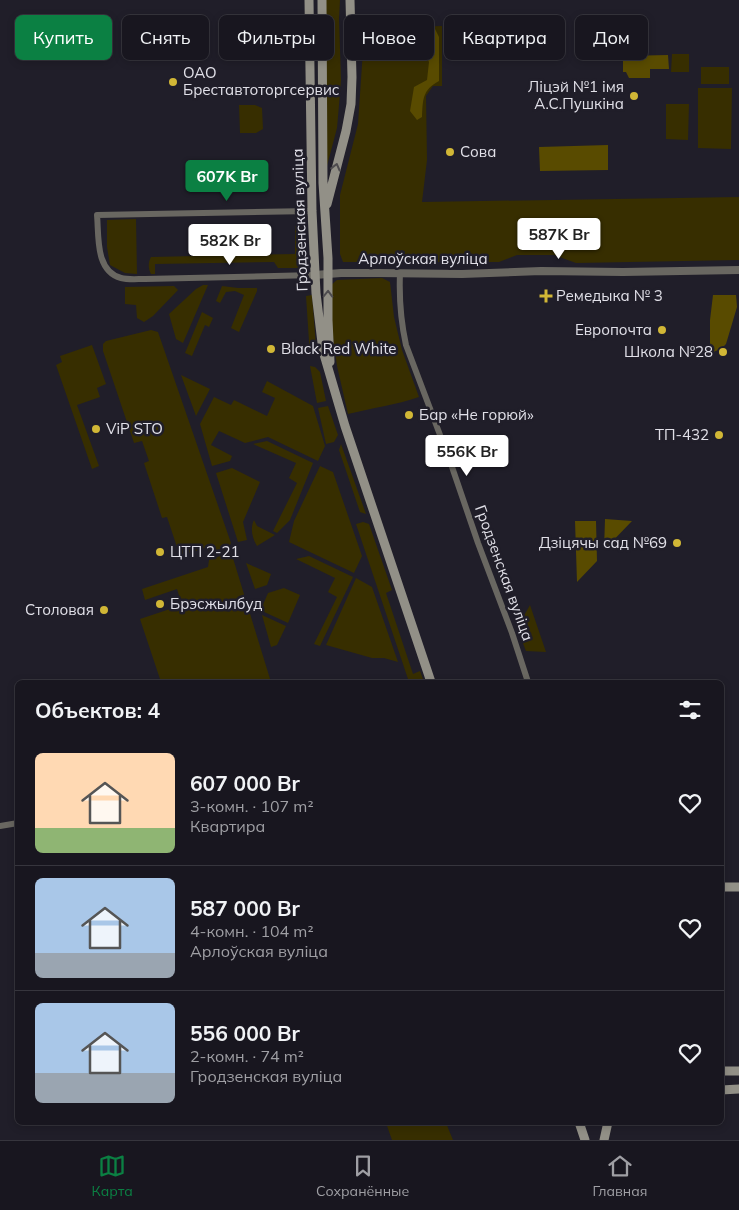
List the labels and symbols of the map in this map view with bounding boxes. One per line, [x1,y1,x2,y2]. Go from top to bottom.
place label: ОАО Бреставтоторгсервис [183,63,339,99]
marker: ОАО Бреставтоторгсервис [167,76,179,88]
place label: Ліцэй №1 імя А.С.Пушкіна [528,77,624,113]
marker: Ліцэй №1 імя А.С.Пушкіна [628,90,640,102]
place label: Сова [460,142,496,161]
marker: Сова [444,146,456,158]
street label: Гродзенская вуліца [288,148,311,292]
pin: 607K Br [181,160,273,202]
one-way arrow [330,162,341,171]
pin: 587K Br [513,218,605,260]
pin: 582K Br [184,224,276,266]
street label: Арлоўская вуліца [358,249,488,268]
place label: Ремедыка № 3 [556,286,663,305]
one-way arrow [323,290,333,298]
marker: Ремедыка № 3 [540,290,552,302]
place label: Европочта [575,320,652,339]
marker: Европочта [656,324,668,336]
place label: Black Red White [281,339,397,358]
place label: Школа №28 [624,342,713,361]
marker: Black Red White [265,343,277,355]
marker: Школа №28 [717,346,729,358]
place label: Бар «Не горюй» [419,405,534,424]
marker: Бар «Не горюй» [403,409,415,421]
place label: ViP STO [106,419,163,438]
marker: ViP STO [90,423,102,435]
place label: ТП-432 [655,425,709,444]
marker: ТП-432 [713,429,725,441]
pin: 556K Br [421,434,513,477]
street label: Гродзенская вуліца [471,502,538,643]
place label: Дзіцячы сад №69 [539,533,667,552]
marker: Дзіцячы сад №69 [671,537,683,549]
place label: ЦТП 2-21 [170,542,239,561]
marker: ЦТП 2-21 [154,546,166,558]
place label: Брэсжылбуд [170,594,262,613]
marker: Брэсжылбуд [154,598,166,610]
place label: Столовая [25,600,94,619]
marker: Столовая [98,604,110,616]

